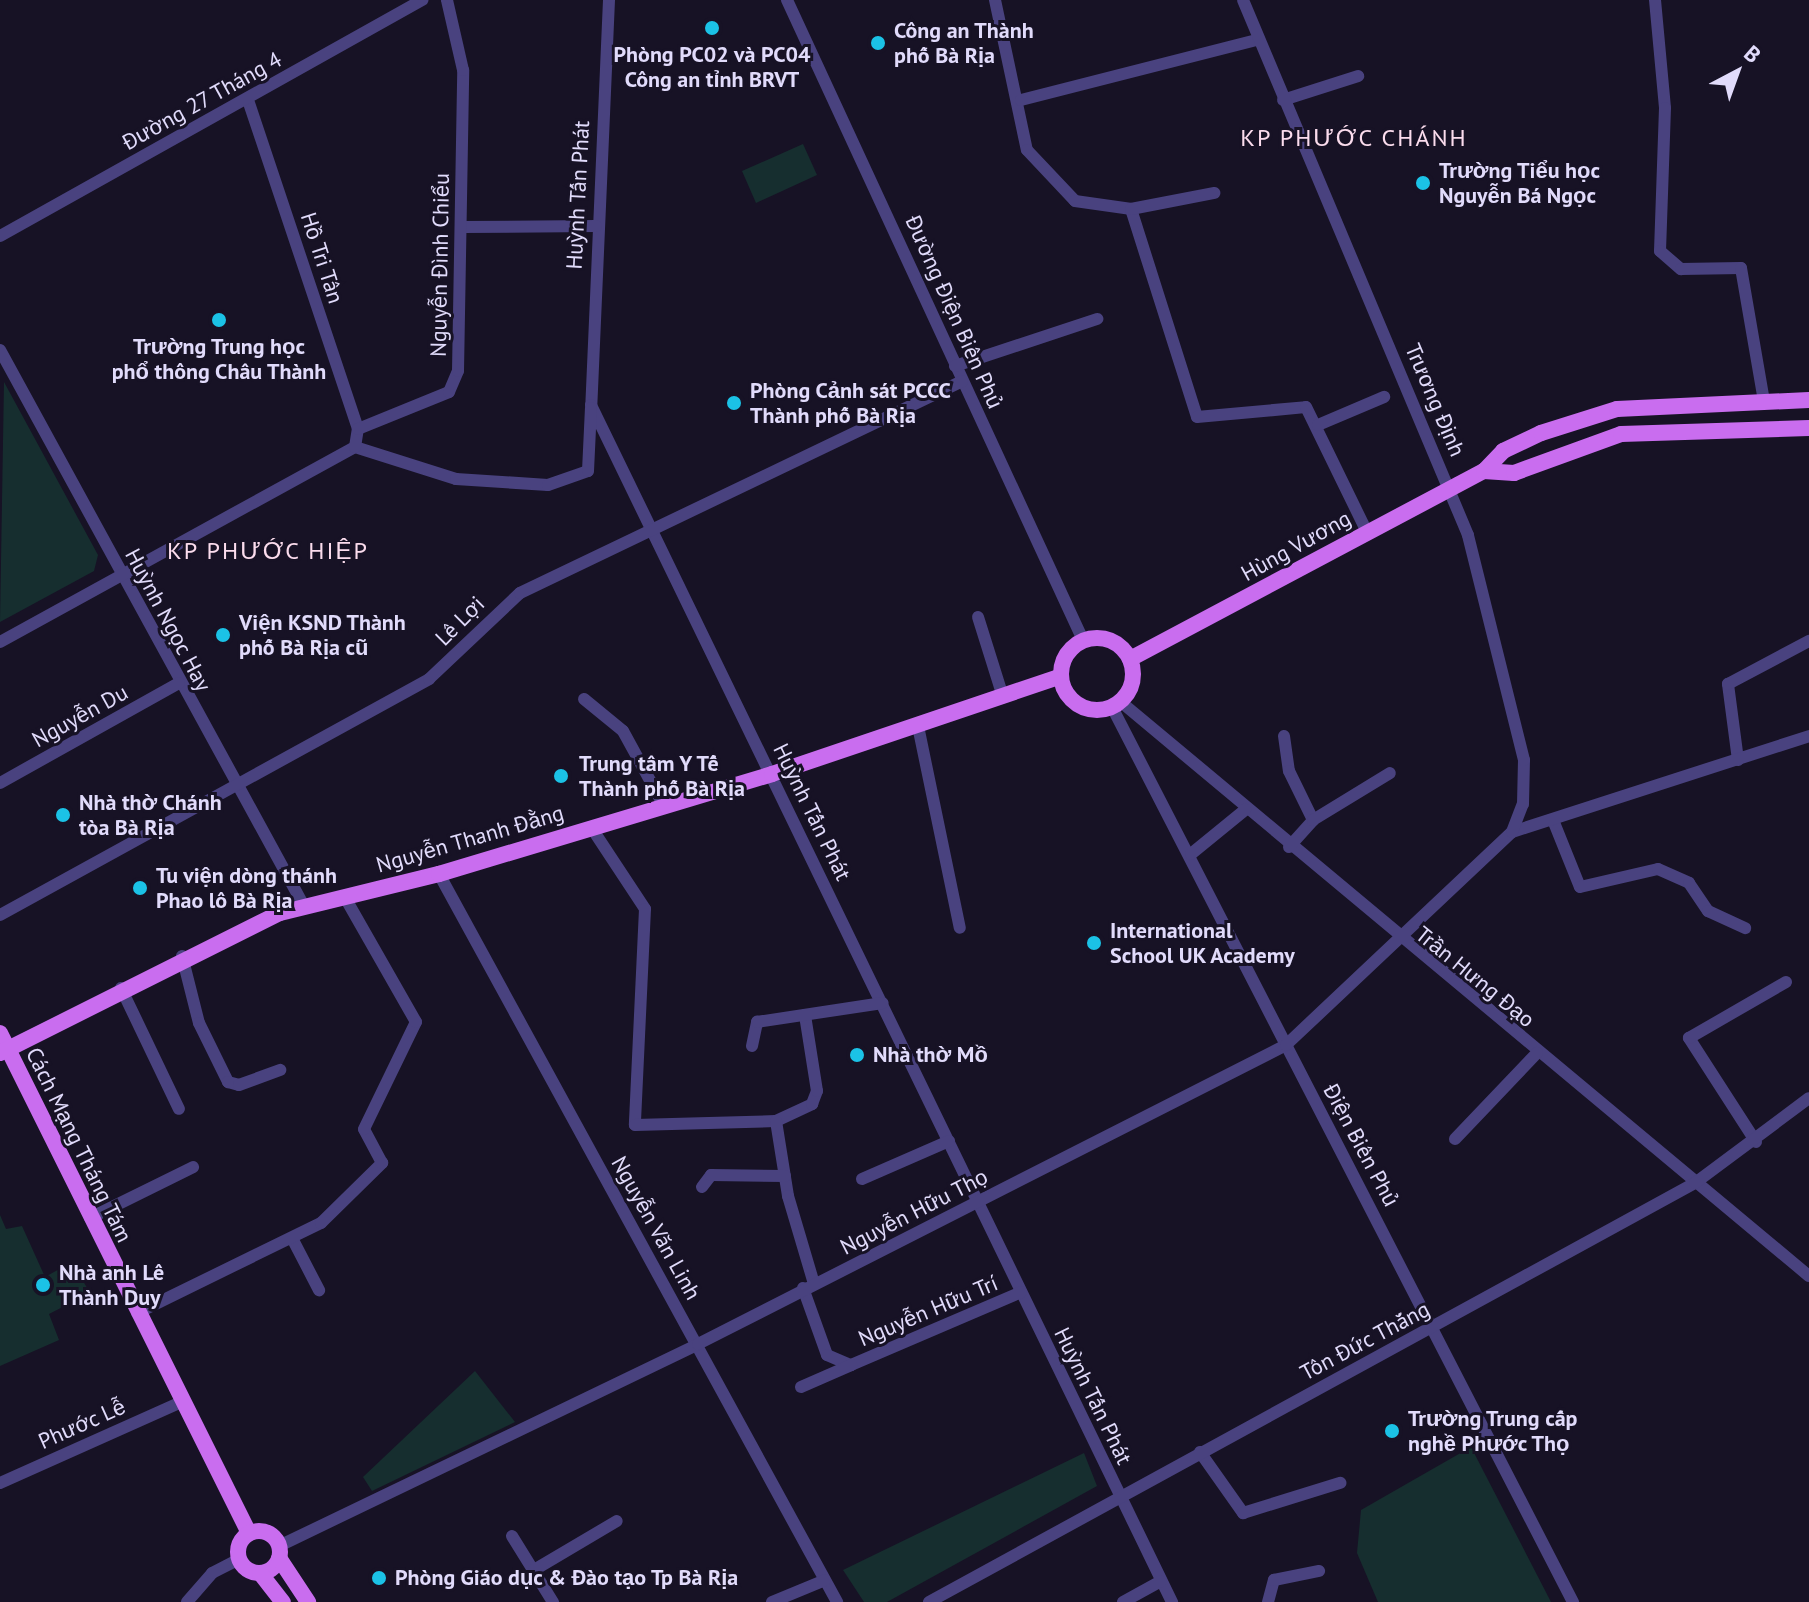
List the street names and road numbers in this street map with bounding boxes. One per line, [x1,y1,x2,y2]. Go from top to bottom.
street label: Đường 27 Tháng 4 [117,46,287,156]
street label: Huỳnh Tấn Phát [561,120,595,270]
street label: Nguyễn Đình Chiểu [425,173,455,357]
street label: Hồ Tri Tân [295,209,349,307]
street label: Đường Điện Biên Phủ [900,212,1008,412]
street label: Trương Định [1399,340,1471,460]
street label: Hùng Vương [1236,505,1356,587]
street label: Huỳnh Ngọc Hay [119,544,217,696]
street label: Lê Lợi [430,591,490,651]
street label: Nguyễn Du [28,679,132,753]
street label: Huỳnh Tấn Phát [767,739,857,885]
street label: Nguyễn Thanh Đằng [373,800,567,878]
street label: Trần Hưng Đạo [1410,921,1540,1033]
street label: Cách Mạng Tháng Tám [20,1043,138,1247]
street label: Điện Biên Phủ [1318,1079,1404,1211]
street label: Nguyễn Văn Linh [606,1151,706,1305]
street label: Nguyễn Hữu Thọ [836,1163,992,1261]
street label: Nguyễn Hữu Trí [854,1270,1002,1352]
street label: Tôn Đức Thắng [1295,1296,1435,1386]
street label: Huỳnh Tấn Phát [1048,1323,1138,1469]
street label: Phước Lễ [34,1393,130,1455]

